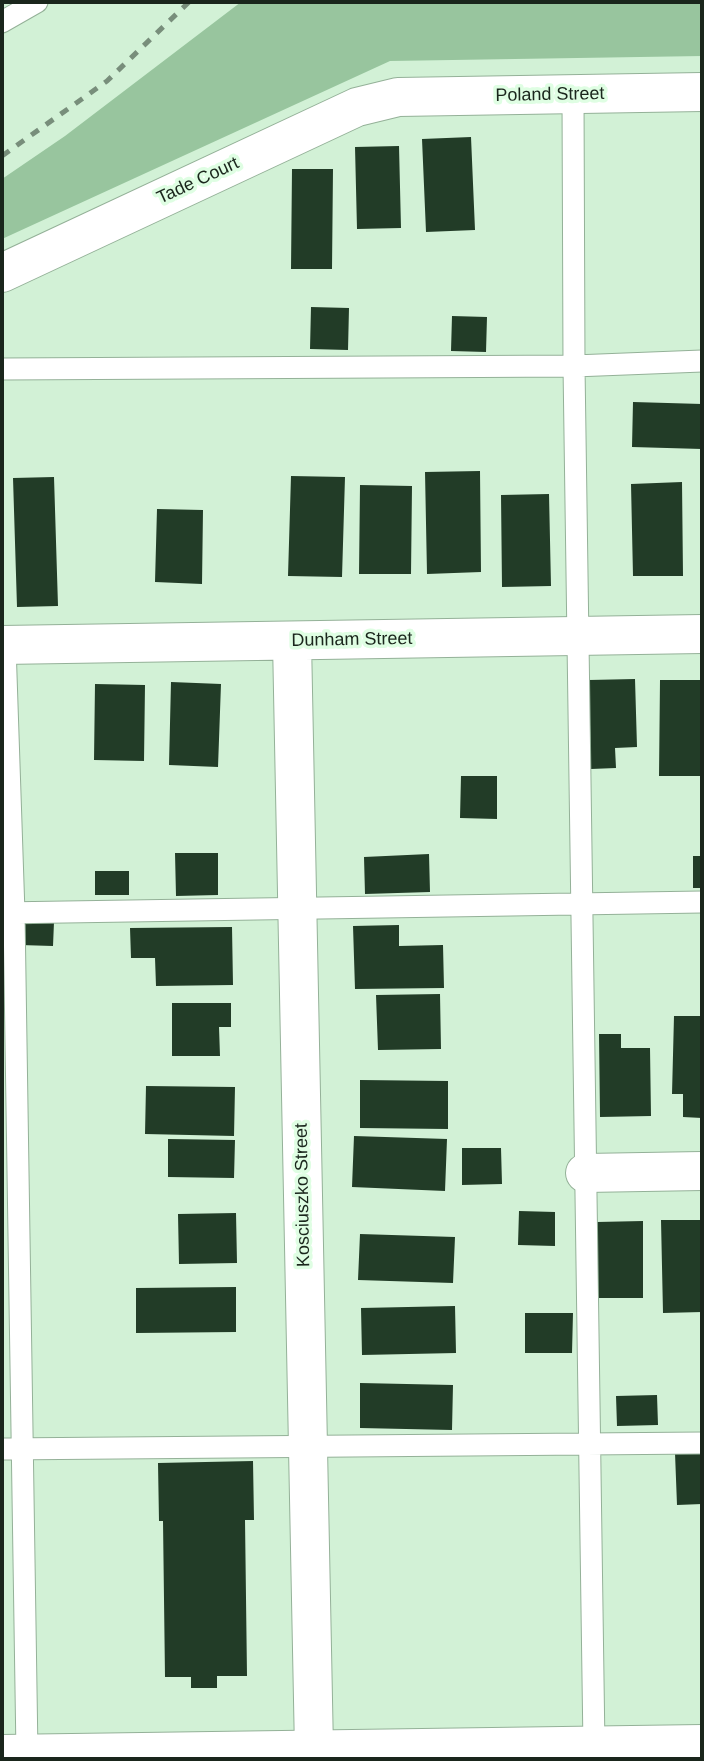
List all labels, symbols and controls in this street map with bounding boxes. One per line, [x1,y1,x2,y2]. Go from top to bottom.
street label: Poland Street [495,83,605,107]
street label: Tade Court [154,153,242,209]
street label: Dunham Street [291,628,413,652]
street label: Kosciuszko Street [291,1123,315,1267]

